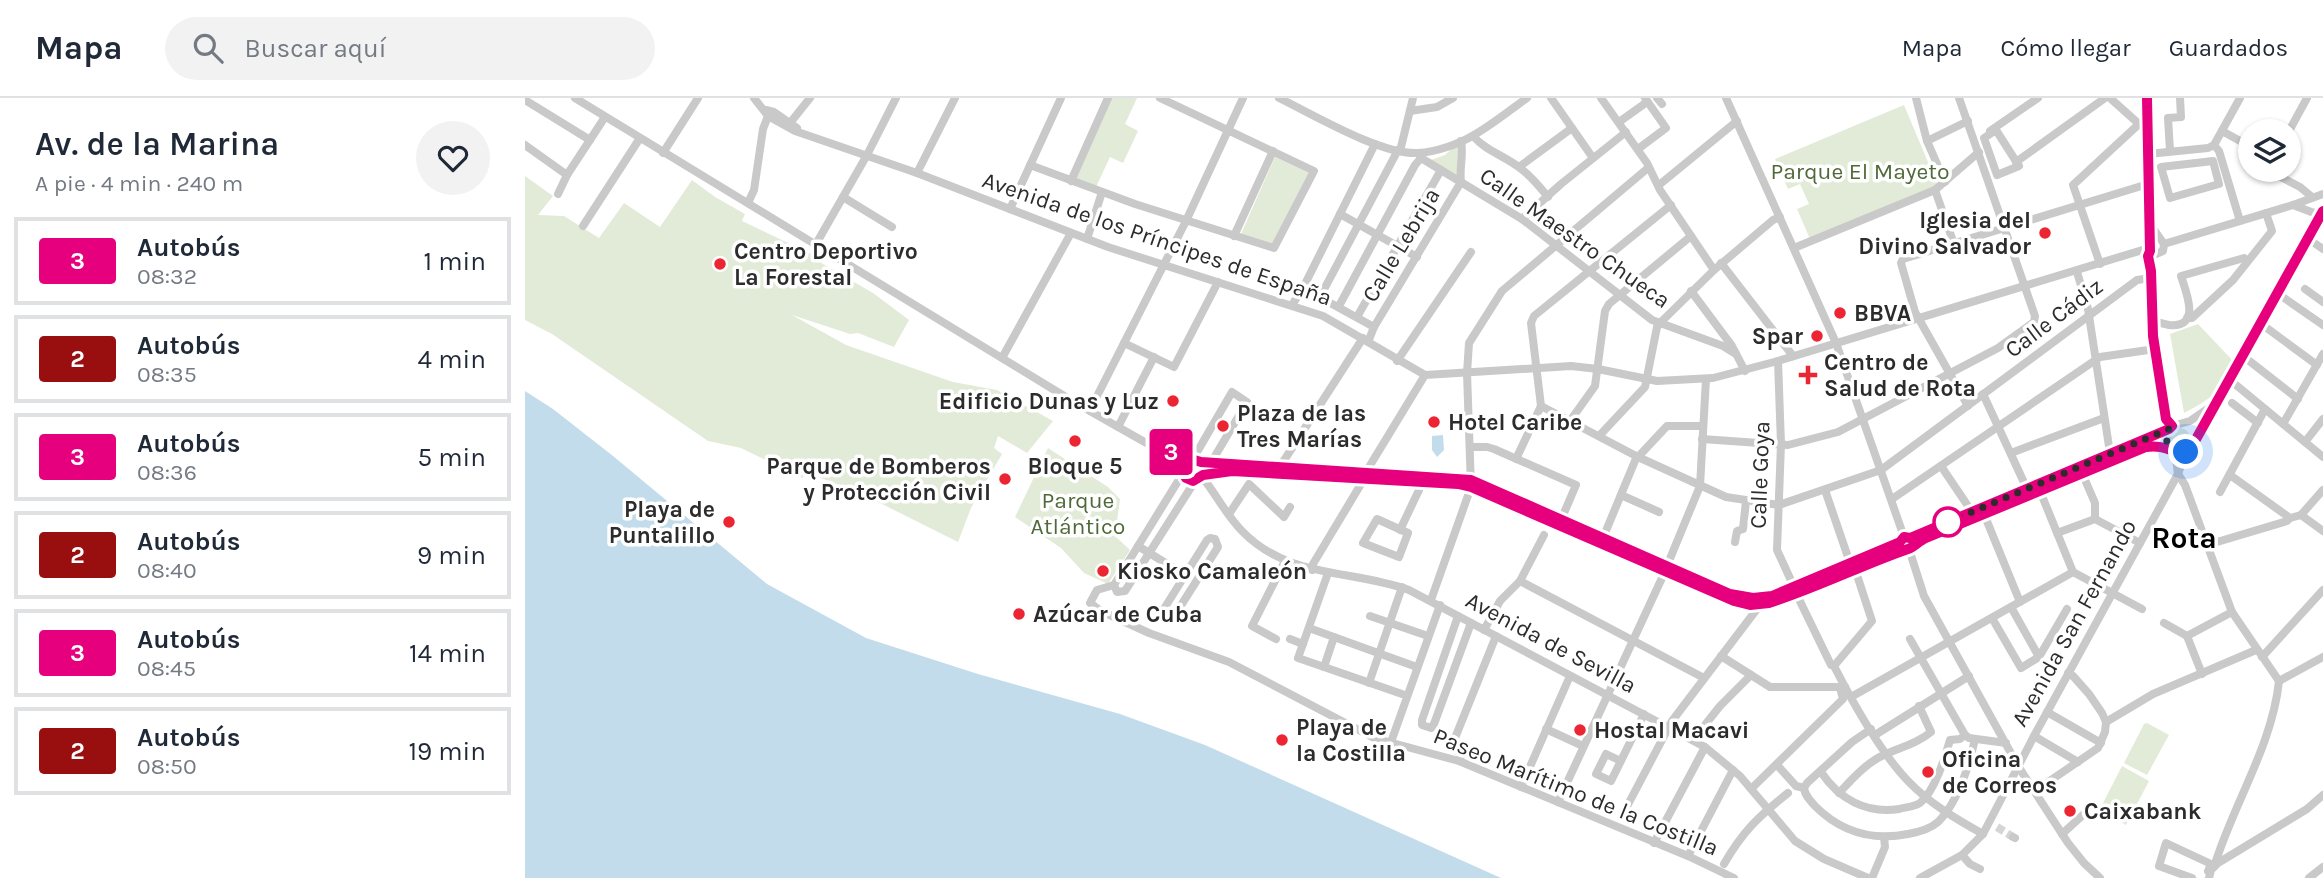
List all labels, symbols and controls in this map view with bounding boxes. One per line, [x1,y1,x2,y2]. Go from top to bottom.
search box [165,17,655,80]
text: Mapa [35,29,123,67]
icon: search [189,29,227,67]
text: Buscar aquí [245,33,386,64]
text: Mapa [1902,34,1962,62]
text: Cómo llegar [2000,34,2131,62]
text: Guardados [2169,34,2288,62]
map controls [2238,119,2301,182]
button: layers [2238,119,2301,182]
button: heart [416,121,490,195]
text: Av. de la Marina [35,125,279,163]
park label: Parque El Mayeto [1770,158,1950,185]
street label: Calle Maestro Chueca [1475,162,1675,314]
street label: Avenida de los Príncipes de España [979,166,1335,312]
text: A pie · 4 min · 240 m [35,170,243,197]
street label: Calle Lebrija [1356,183,1446,307]
place label: Iglesia del Divino Salvador [1858,207,2031,260]
marker: Iglesia del Divino Salvador [2037,225,2053,241]
text: Autobús [137,232,241,263]
place label: Centro Deportivo La Forestal [734,238,918,291]
text: 1 min [423,246,486,277]
text: 3 [70,247,85,275]
marker: Centro Deportivo La Forestal [712,256,728,272]
text: 08:32 [137,263,197,290]
street label: Calle Cádiz [2000,273,2108,363]
place label: BBVA [1854,300,1911,327]
marker: BBVA [1832,305,1848,321]
place label: Spar [1752,323,1803,350]
marker: Spar [1809,328,1825,344]
text: Autobús [137,330,241,361]
text: 4 min [418,344,486,375]
text: 2 [70,345,85,373]
place label: Centro de Salud de Rota [1824,349,1976,402]
text: 08:35 [137,361,197,388]
marker: Centro de Salud de Rota [1798,365,1818,385]
place label: Edificio Dunas y Luz [939,388,1159,415]
marker: Edificio Dunas y Luz [1165,393,1181,409]
place label: Plaza de las Tres Marías [1237,400,1366,453]
place label: Hotel Caribe [1448,409,1582,436]
marker: Hotel Caribe [1426,414,1442,430]
marker: Plaza de las Tres Marías [1215,418,1231,434]
street label: Calle Goya [1745,421,1775,529]
text: Autobús [137,428,241,459]
line badge: 3 [1148,429,1194,475]
marker: Bloque 5 [1067,433,1083,449]
your location [2168,434,2203,469]
text: 3 [1164,438,1178,466]
text: 5 min [417,442,486,473]
text: 3 [70,443,85,471]
place label: Parque de Bomberos y Protección Civil [766,453,991,506]
place label: Bloque 5 [1028,453,1122,480]
text: 08:36 [137,459,197,486]
marker: Parque de Bomberos y Protección Civil [997,471,1013,487]
park label: Parque Atlántico [1031,487,1125,540]
place label: Playa de Puntalillo [609,496,715,549]
unlabelled marker [1933,507,1963,537]
marker: Playa de Puntalillo [721,514,737,530]
street label: Avenida San Fernando [2006,515,2142,731]
district label: Rota [2151,520,2217,556]
text: Autobús [137,526,241,557]
text: 9 min [417,540,486,571]
text: 2 [70,541,85,569]
text: 08:40 [137,557,197,584]
place label: Kiosko Camaleón [1117,558,1307,585]
marker: Kiosko Camaleón [1095,563,1111,579]
street label: Avenida de Sevilla [1461,587,1641,699]
place label: Azúcar de Cuba [1033,601,1202,628]
marker: Azúcar de Cuba [1011,606,1027,622]
text: Autobús [137,624,241,655]
text: 14 min [409,638,486,669]
text: 3 [70,639,85,667]
text: 08:45 [137,655,196,682]
place label: Playa de la Costilla [1296,714,1406,767]
place label: Hostal Macavi [1594,717,1749,744]
text: Autobús [137,722,241,753]
street label: Paseo Marítimo de la Costilla [1430,722,1722,862]
marker: Hostal Macavi [1572,722,1588,738]
marker: Playa de la Costilla [1274,732,1290,748]
text: 19 min [408,736,486,767]
text: 2 [70,737,85,765]
place label: Oficina de Correos [1942,746,2057,799]
text: 08:50 [137,753,197,780]
marker: Oficina de Correos [1920,764,1936,780]
place label: Caixabank [2084,798,2202,825]
marker: Caixabank [2062,803,2078,819]

